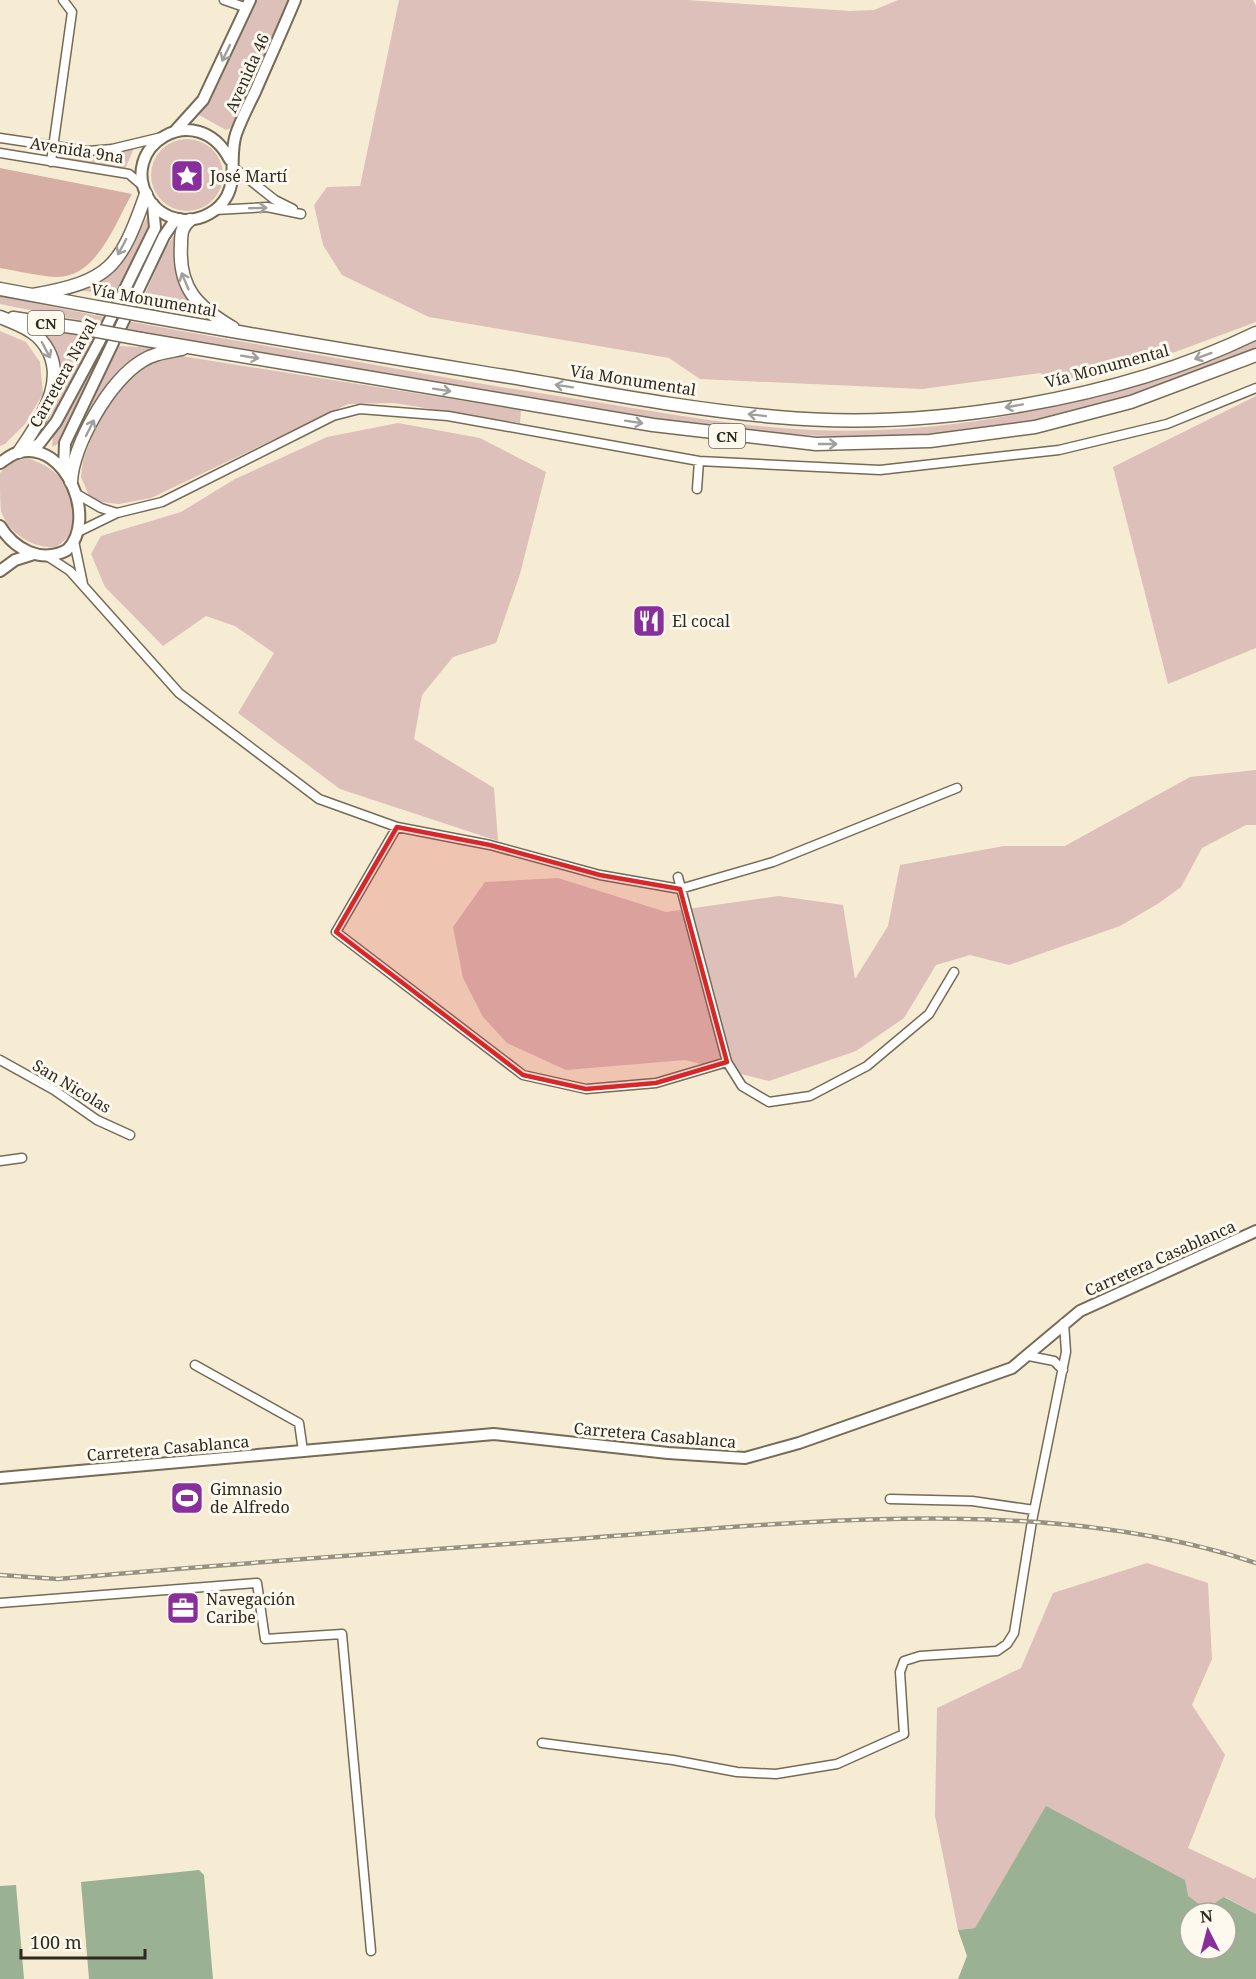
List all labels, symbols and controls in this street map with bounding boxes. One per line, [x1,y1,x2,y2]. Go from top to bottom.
street label: Avenida 46 [220,30,274,116]
one-way arrow [220,44,232,62]
street label: Avenida 9na [28,132,126,168]
place icon: José Martí [169,158,205,194]
place label: José Martí [209,165,287,187]
one-way arrow [248,203,268,214]
one-way arrow [116,238,127,256]
one-way arrow [179,272,190,290]
street label: Vía Monumental [89,278,219,322]
road number: CN [28,311,64,335]
street label: Carretera Naval [24,315,102,431]
street label: Vía Monumental [1043,339,1171,393]
one-way arrow [40,341,52,359]
one-way arrow [239,352,259,363]
one-way arrow [1194,352,1212,363]
street label: Vía Monumental [568,359,698,401]
one-way arrow [555,381,575,392]
one-way arrow [432,384,451,395]
one-way arrow [1005,401,1025,412]
one-way arrow [748,409,768,420]
one-way arrow [624,417,644,428]
one-way arrow [84,420,96,437]
road number: CN [709,424,745,448]
one-way arrow [817,439,837,450]
restaurant icon: El cocal [631,603,667,639]
place label: El cocal [672,610,730,632]
street label: San Nicolas [29,1054,115,1118]
street label: Carretera Casablanca [1081,1215,1239,1301]
street label: Carretera Casablanca [573,1417,737,1453]
street label: Carretera Casablanca [86,1430,250,1466]
place label: Gimnasio de Alfredo [210,1478,290,1518]
sports icon: Gimnasio de Alfredo [169,1480,205,1516]
place label: Navegación Caribe [206,1588,295,1628]
office icon: Navegación Caribe [165,1590,201,1626]
north arrow [1178,1901,1238,1961]
text: N [1199,1904,1214,1928]
scale bar [21,1922,146,1960]
text: 100 m [30,1930,82,1954]

